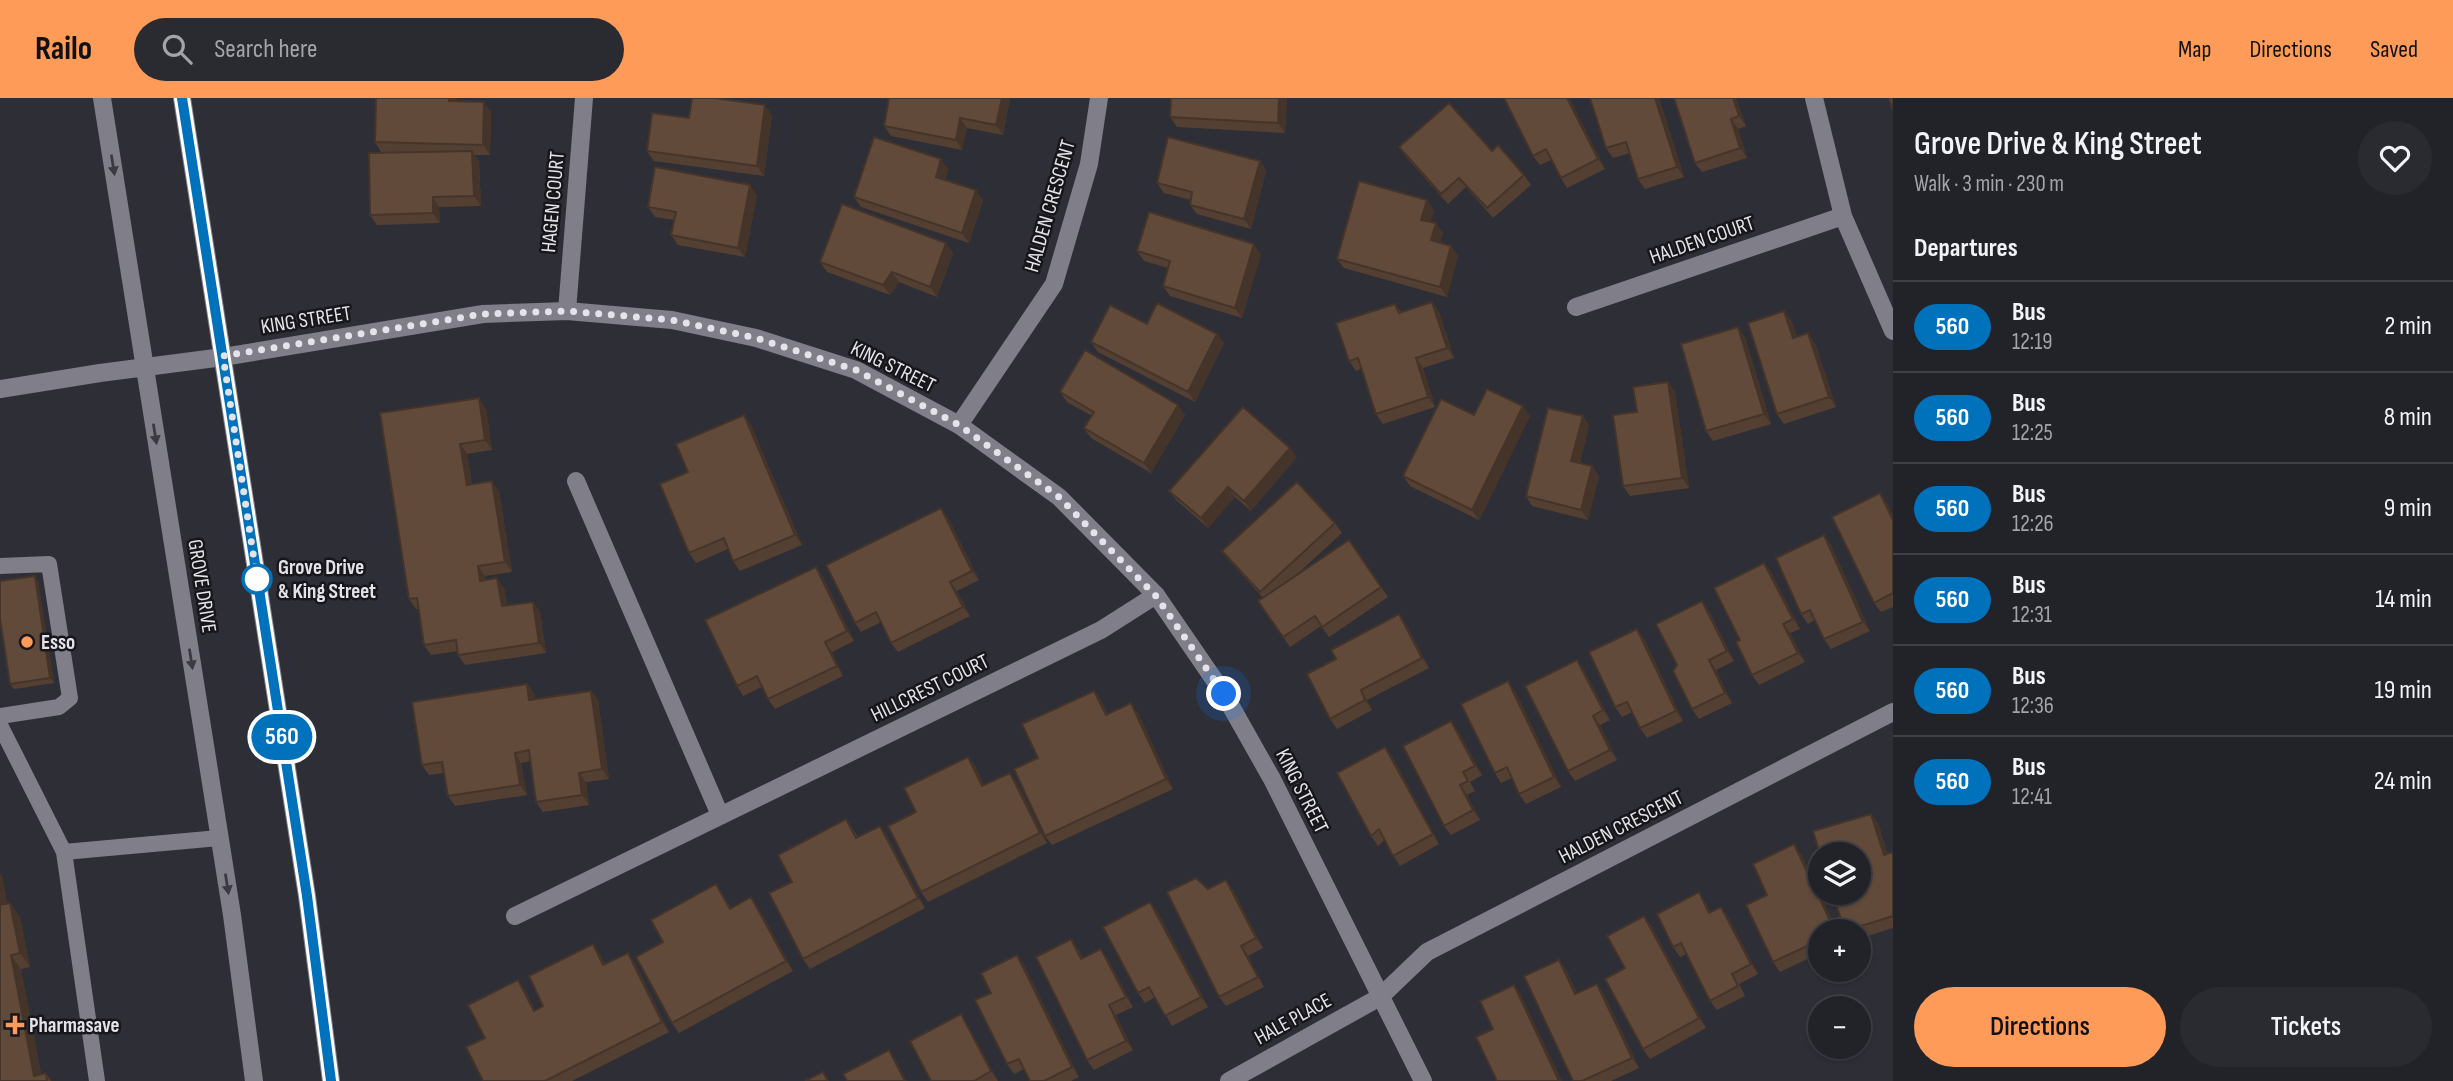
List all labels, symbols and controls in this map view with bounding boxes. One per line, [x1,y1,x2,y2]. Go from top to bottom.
search box [134,18,624,81]
text: Railo [35,29,92,69]
icon: search [158,30,196,68]
text: Search here [214,34,318,65]
text: Map [2178,35,2211,64]
text: Directions [2249,35,2332,64]
text: Saved [2370,35,2418,64]
button: heart [2358,121,2432,195]
text: Grove Drive & King Street [1914,124,2202,164]
street label: HALDEN CRESCENT [1019,137,1081,275]
street label: HAGEN COURT [536,150,570,254]
one-way arrow [108,155,119,177]
text: Walk · 3 min · 230 m [1914,170,2064,198]
street label: HALDEN COURT [1646,210,1758,270]
text: Departures [1914,233,2018,264]
text: Bus [2012,297,2046,328]
street label: KING STREET [259,300,353,339]
text: 2 min [2384,311,2432,342]
text: 560 [1936,312,1969,341]
text: 12:19 [2012,328,2052,356]
street label: KING STREET [847,336,940,398]
text: Bus [2012,388,2046,419]
text: 8 min [2384,402,2432,433]
text: 560 [1936,403,1969,432]
text: 12:25 [2012,419,2053,447]
one-way arrow [150,424,161,446]
text: Bus [2012,479,2046,510]
text: 9 min [2384,493,2432,524]
text: 560 [1936,494,1969,523]
text: 12:26 [2012,510,2054,538]
street label: GROVE DRIVE [182,538,222,634]
place label: Grove Drive & King Street [278,555,376,604]
marker: Grove Drive & King Street [242,564,272,594]
text: Bus [2012,570,2046,601]
text: 14 min [2375,584,2432,615]
text: 560 [1936,585,1969,614]
text: 12:31 [2012,601,2052,629]
place label: Esso [41,630,75,655]
marker: Esso [19,634,35,650]
one-way arrow [186,648,197,670]
street label: HILLCREST COURT [867,648,993,727]
text: Bus [2012,661,2046,692]
text: 19 min [2375,675,2432,706]
your location [1206,676,1241,711]
text: 560 [1936,676,1969,705]
text: 12:36 [2012,692,2054,720]
line badge: 560 [242,714,322,760]
text: 560 [265,722,299,751]
street label: KING STREET [1270,745,1334,838]
text: Bus [2012,752,2046,783]
text: 24 min [2374,766,2432,797]
text: 560 [1936,767,1969,796]
text: 12:41 [2012,783,2052,811]
street label: HALDEN CRESCENT [1555,785,1688,869]
map controls [1808,842,1871,1059]
button: layers [1808,842,1871,905]
one-way arrow [222,873,233,895]
button: + [1808,919,1871,982]
button: Directions [1914,987,2166,1067]
button: Tickets [2180,987,2432,1067]
street label: HALE PLACE [1250,988,1336,1050]
button: − [1808,996,1871,1059]
place label: Pharmasave [29,1013,120,1038]
marker: Pharmasave [7,1017,23,1033]

